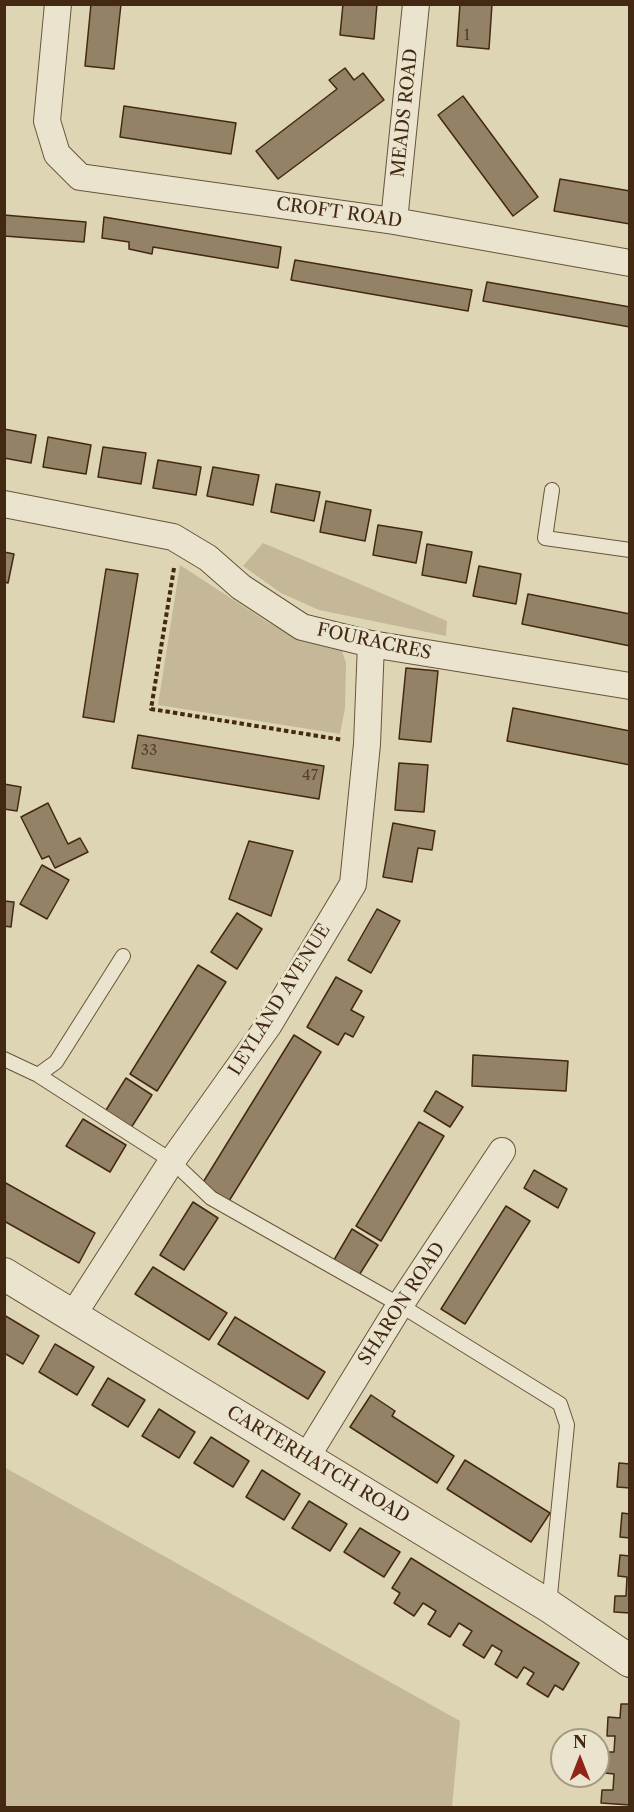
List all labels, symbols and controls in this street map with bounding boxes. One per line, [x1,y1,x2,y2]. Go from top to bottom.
house number: 1 [464,27,470,45]
street label: MEADS ROAD [387,48,423,178]
street label: CROFT ROAD [275,193,403,233]
street label: FOURACRES [315,619,433,665]
house number: 33 [141,742,157,760]
house number: 47 [302,767,318,785]
street label: LEYLAND AVENUE [225,920,335,1080]
street label: SHARON ROAD [354,1238,450,1370]
street label: CARTERHATCH ROAD [223,1402,413,1528]
north arrow [550,1728,610,1788]
text: N [573,1732,587,1752]

